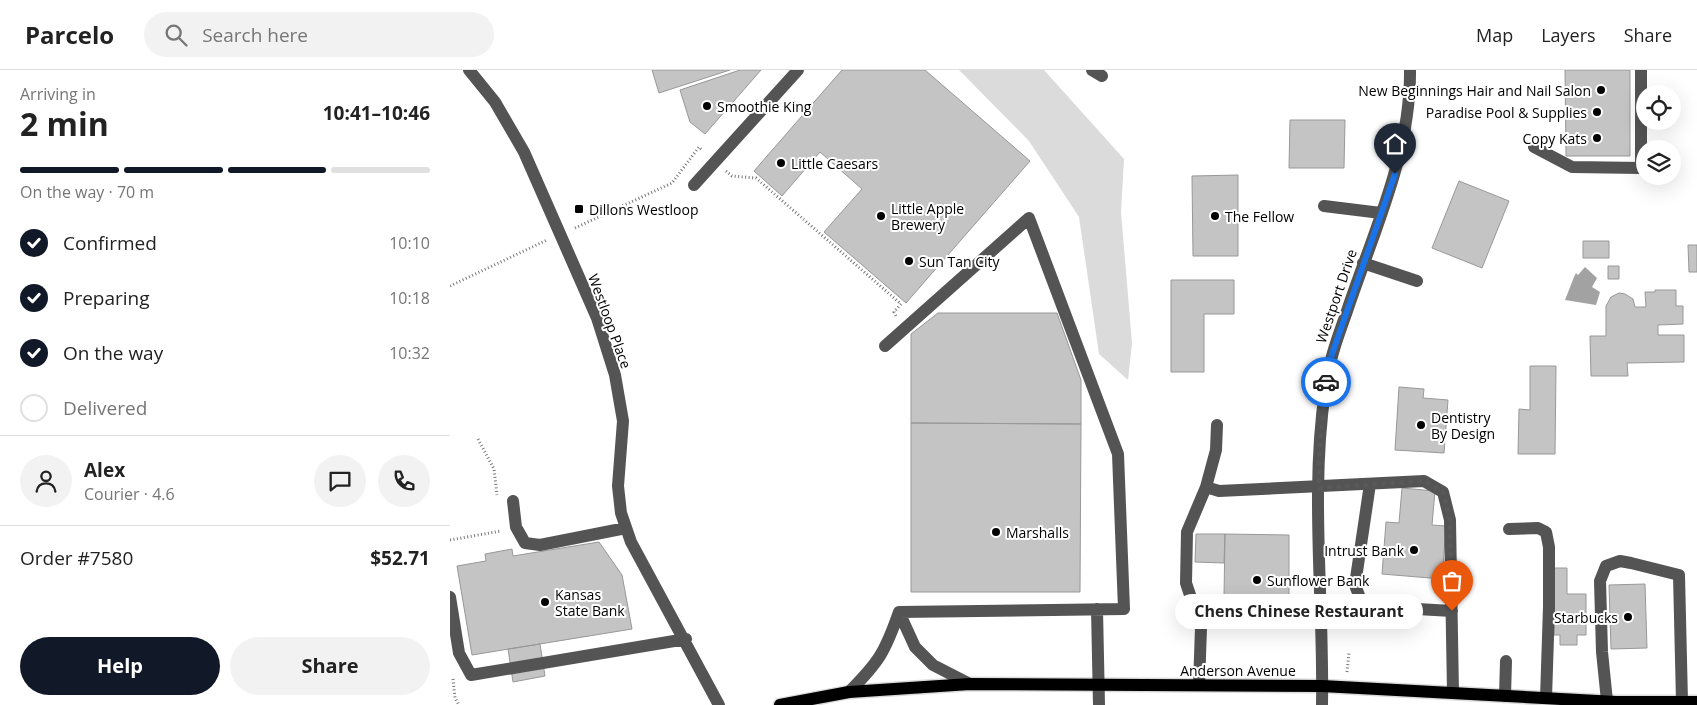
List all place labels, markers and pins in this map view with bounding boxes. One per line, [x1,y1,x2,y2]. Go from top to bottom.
place label: New Beginnings Hair and Nail Salon [1358,81,1591,100]
marker: New Beginnings Hair and Nail Salon [1595,84,1607,96]
place label: Smoothie King [717,97,812,116]
marker: Smoothie King [701,100,713,112]
place label: Paradise Pool & Supplies [1426,103,1587,122]
marker: Paradise Pool & Supplies [1591,106,1603,118]
pin [1374,123,1416,174]
place label: Copy Kats [1523,129,1587,148]
marker: Copy Kats [1591,132,1603,144]
place label: Little Caesars [791,154,878,173]
marker: Little Caesars [775,157,787,169]
place label: Little Apple Brewery [891,199,964,234]
place label: Dillons Westloop [589,200,698,219]
marker: Dillons Westloop [573,203,585,215]
place label: The Fellow [1225,207,1294,226]
marker: Little Apple Brewery [875,210,887,222]
marker: The Fellow [1209,210,1221,222]
place label: Sun Tan City [919,252,1001,271]
marker: Sun Tan City [903,255,915,267]
place label: Dentistry By Design [1431,408,1495,443]
marker: Dentistry By Design [1415,419,1427,431]
place label: Marshalls [1006,523,1069,542]
marker: Marshalls [990,526,1002,538]
place label: Intrust Bank [1324,541,1405,560]
marker: Intrust Bank [1408,544,1420,556]
pin [1431,560,1473,611]
place label: Sunflower Bank [1267,571,1370,590]
marker: Sunflower Bank [1251,574,1263,586]
place label: Kansas State Bank [555,585,625,620]
callout: Chens Chinese Restaurant [1174,594,1422,628]
marker: Kansas State Bank [539,596,551,608]
place label: Starbucks [1554,608,1618,627]
marker: Starbucks [1622,611,1634,623]

